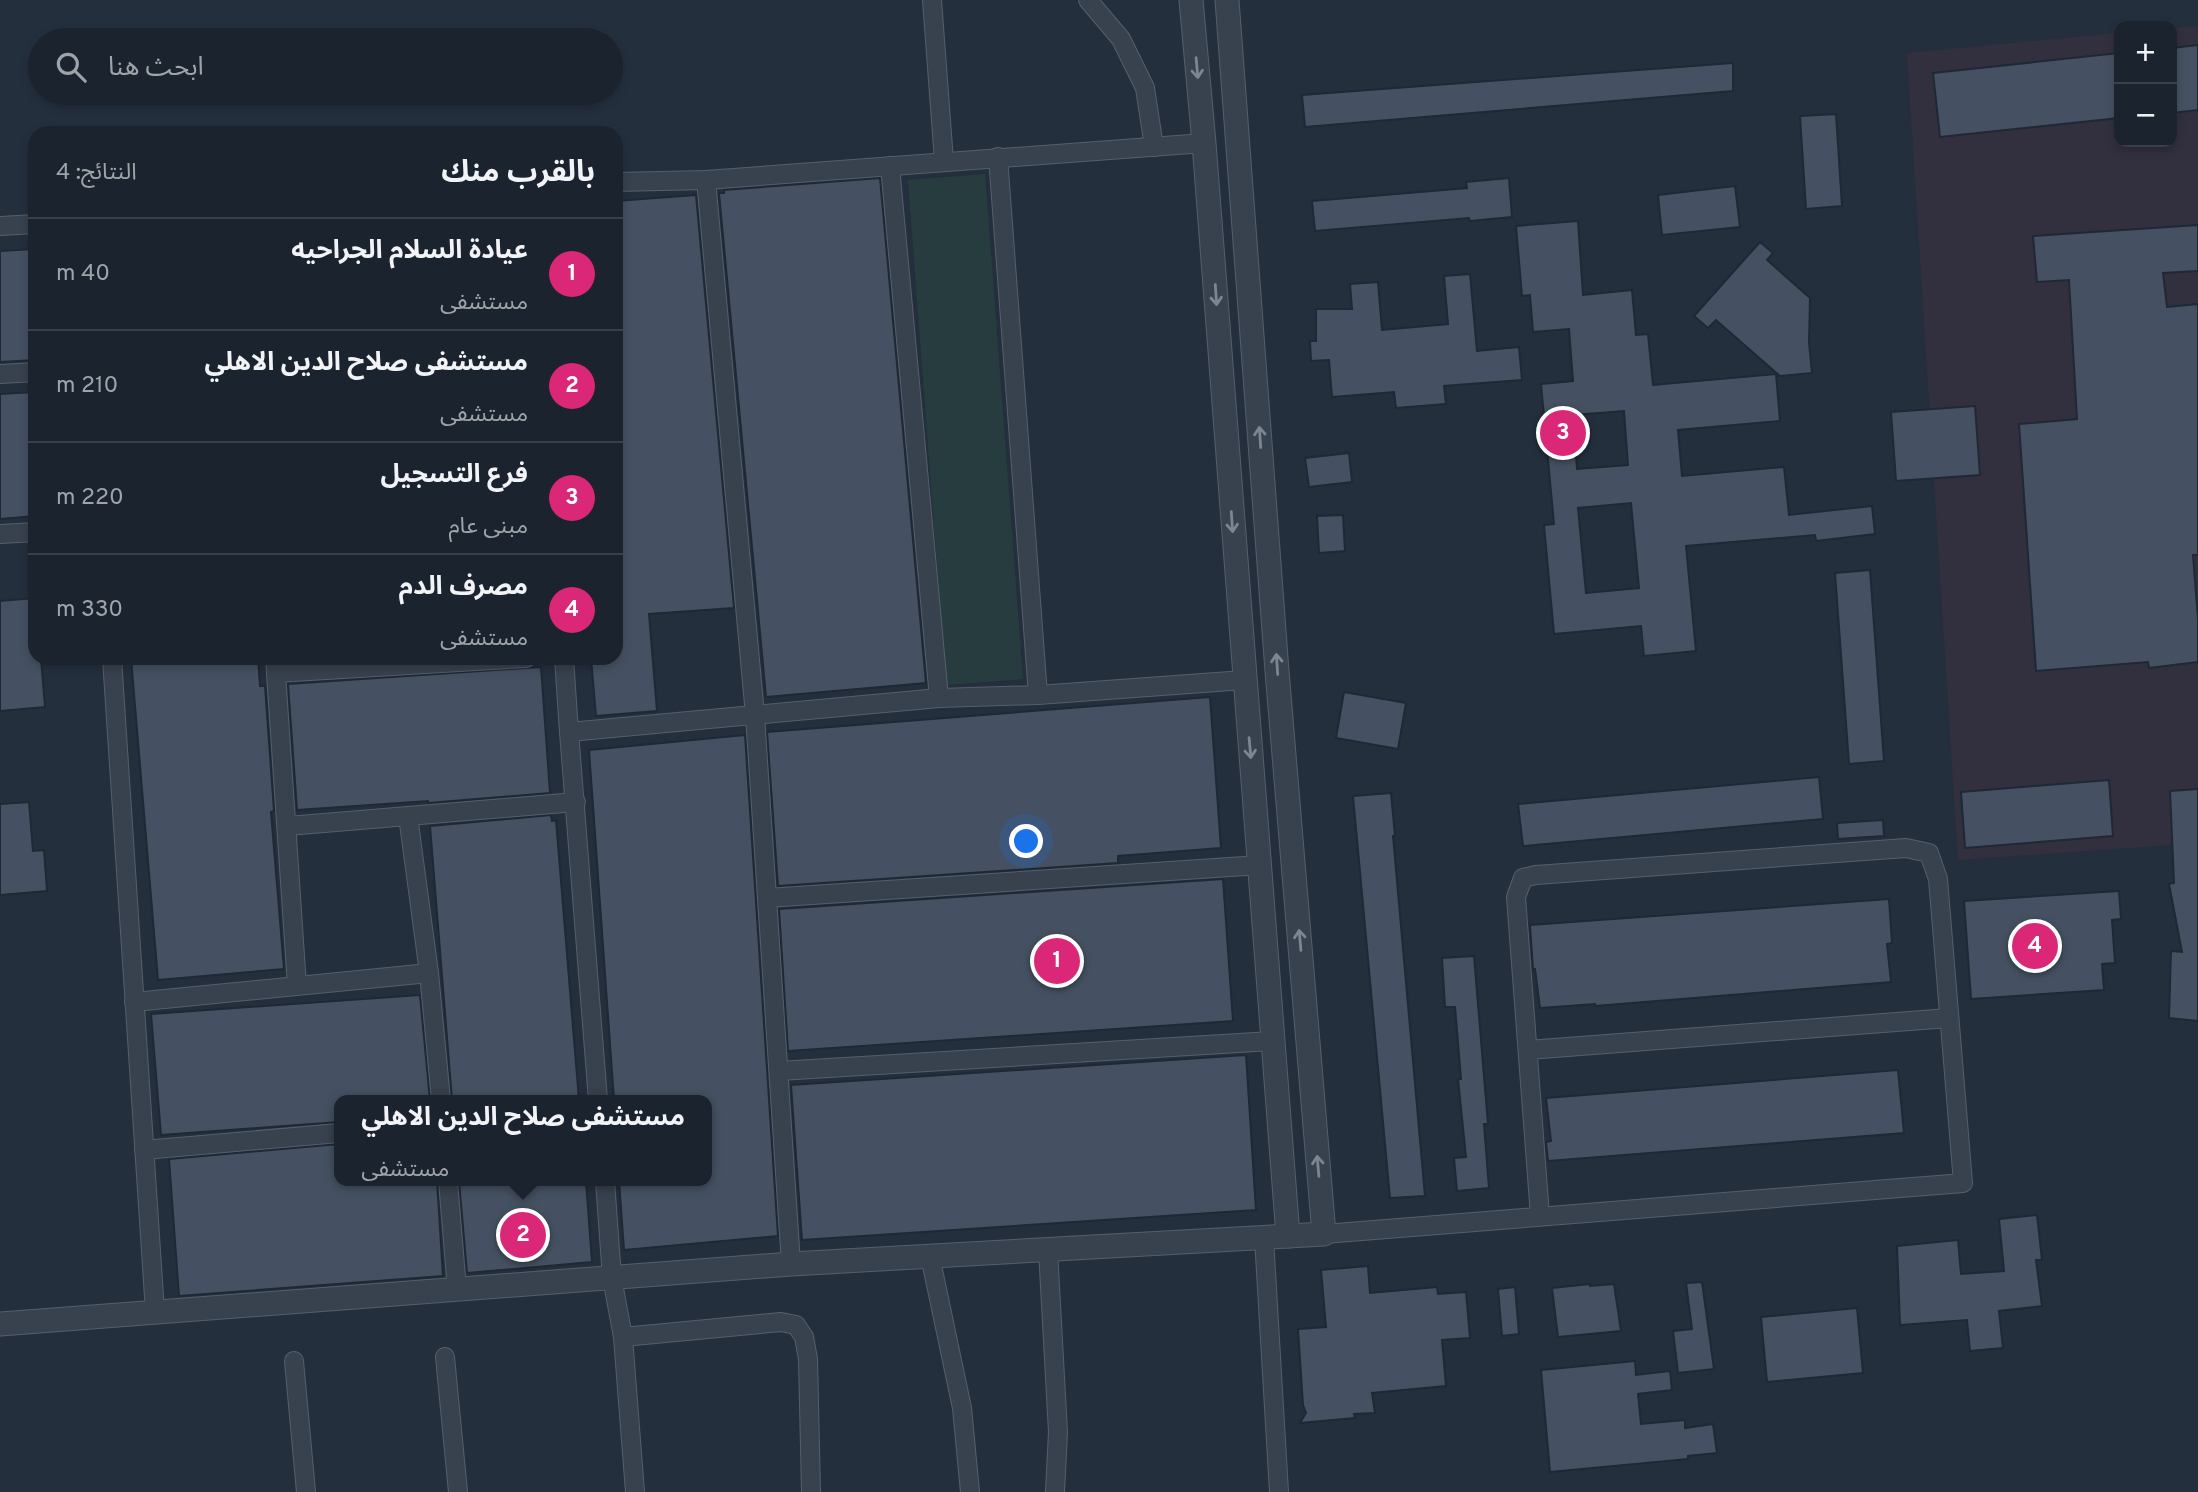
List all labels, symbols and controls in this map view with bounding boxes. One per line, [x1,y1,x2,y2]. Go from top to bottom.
map controls [2114,21,2177,147]
button: + [2114,21,2177,84]
search box [28,28,623,105]
icon: search [52,48,90,86]
text: ابحث هنا [108,52,204,85]
one-way arrow [1191,56,1204,79]
button: − [2114,84,2177,147]
text: بالقرب منك [441,155,595,192]
text: النتائج: 4 [56,159,137,188]
text: عيادة السلام الجراحيه [291,235,528,268]
text: 40 m [56,260,110,289]
text: 1 [567,260,577,289]
one-way arrow [1209,283,1222,306]
text: مستشفى [440,289,528,318]
text: مستشفى صلاح الدين الاهلي [204,347,528,380]
text: 210 m [56,372,118,401]
text: 2 [565,372,579,401]
text: مستشفى [440,401,528,430]
pin: 3 [1540,407,1586,459]
one-way arrow [1253,426,1266,449]
text: فرع التسجيل [380,459,528,492]
text: 220 m [56,484,124,513]
text: 3 [565,484,579,513]
one-way arrow [1226,510,1239,532]
text: مبنى عام [448,513,528,542]
text: مصرف الدم [399,571,528,604]
text: 330 m [56,596,123,625]
text: 4 [565,596,579,625]
text: مستشفى [440,625,528,654]
one-way arrow [1270,653,1283,676]
one-way arrow [1244,737,1257,759]
your location [1009,824,1043,858]
pin: 4 [2012,920,2058,972]
one-way arrow [1293,929,1306,951]
pin: 1 [1034,935,1080,987]
popup [334,1095,712,1186]
text: مستشفى صلاح الدين الاهلي [361,1102,685,1135]
one-way arrow [1311,1155,1324,1178]
text: مستشفى [361,1156,449,1185]
pin: 2 [500,1209,546,1261]

